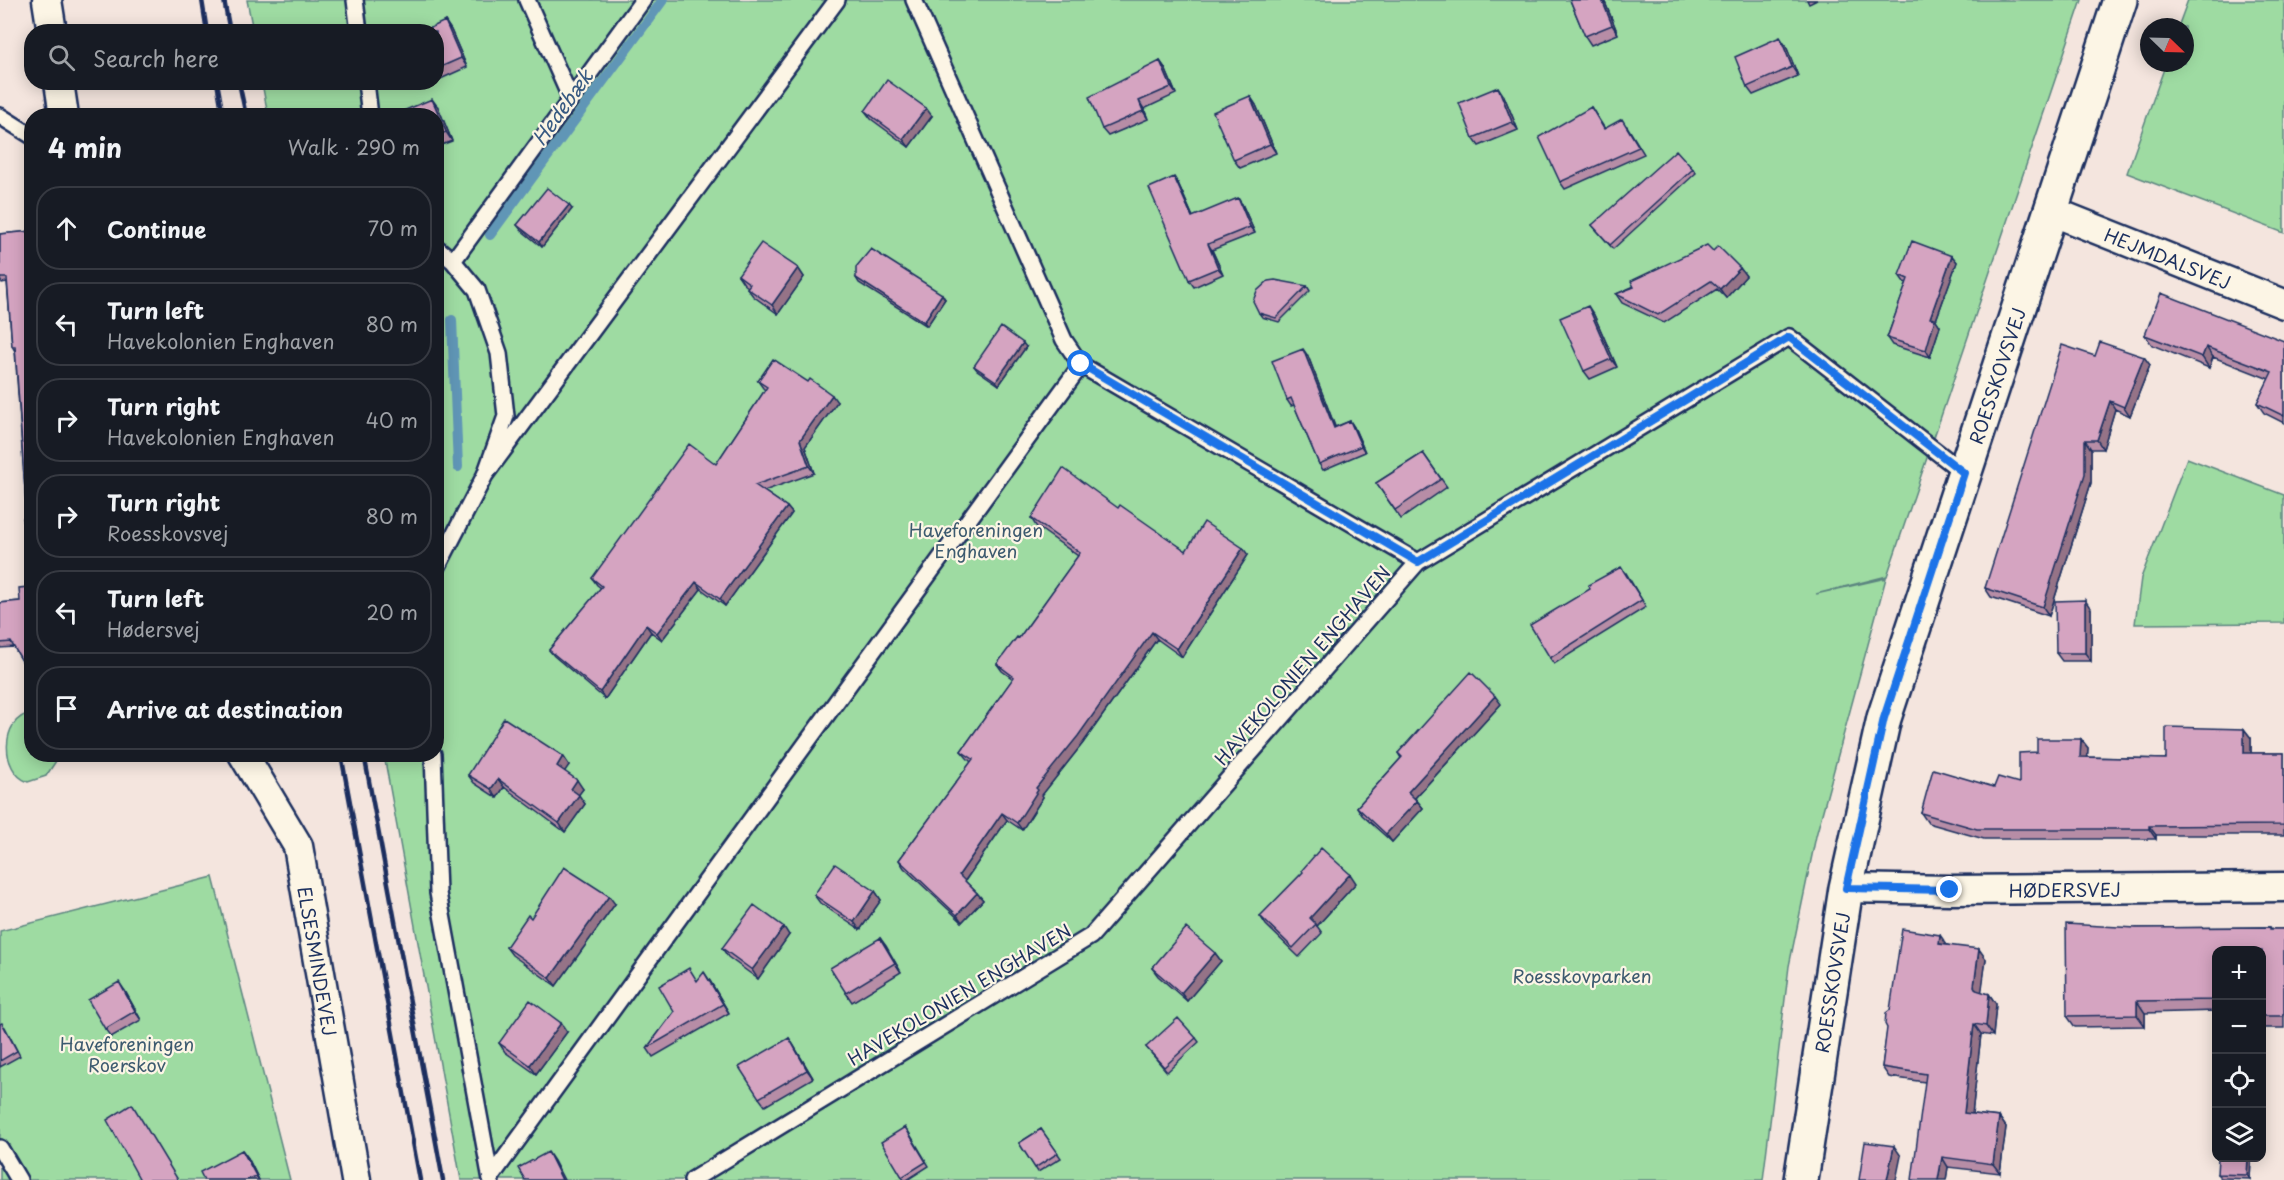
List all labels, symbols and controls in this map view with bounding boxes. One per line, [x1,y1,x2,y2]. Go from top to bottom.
north arrow [2140,18,2194,72]
search box [24,24,444,90]
icon: search [45,41,78,74]
text: Search here [93,41,219,74]
water label: Hedebæk [524,62,600,151]
text: 4 min [48,128,122,167]
text: Walk · 290 m [288,132,420,162]
icon: ahead [50,212,83,245]
text: Continue [107,212,206,245]
text: 70 m [368,213,418,243]
street label: HEJMDALSVEJ [2101,220,2235,295]
text: Turn left [107,293,204,326]
street label: ROESSKOVSVEJ [1961,304,2032,448]
icon: left [50,308,83,341]
text: 80 m [366,309,418,339]
text: Havekolonien Enghaven [107,326,334,356]
route start [1067,350,1093,376]
text: Turn right [107,389,220,422]
icon: right [50,404,83,437]
text: 40 m [366,405,418,435]
text: Havekolonien Enghaven [107,422,334,452]
text: Turn right [107,485,220,518]
icon: right [50,500,83,533]
text: 80 m [366,501,418,531]
park label: Haveforeningen Enghaven [909,516,1043,564]
text: Roesskovsvej [107,518,228,548]
street label: HAVEKOLONIEN ENGHAVEN [1208,559,1396,771]
text: Turn left [107,581,204,614]
icon: left [50,596,83,629]
text: 20 m [366,597,418,627]
text: Hødersvej [107,614,200,644]
icon: arrive [50,692,83,725]
text: Arrive at destination [107,692,343,725]
street label: HØDERSVEJ [2009,875,2121,903]
route end [1936,876,1962,902]
street label: ELSESMINDEVEJ [292,884,344,1038]
street label: ROESSKOVSVEJ [1807,910,1856,1055]
street label: HAVEKOLONIEN ENGHAVEN [842,916,1076,1072]
map controls [2212,946,2266,1162]
button: + [2212,946,2266,1000]
park label: Roesskovparken [1512,962,1652,989]
button: − [2212,1000,2266,1054]
park label: Haveforeningen Roerskov [60,1030,194,1078]
button: locate [2212,1054,2266,1108]
button: layers [2212,1108,2266,1162]

